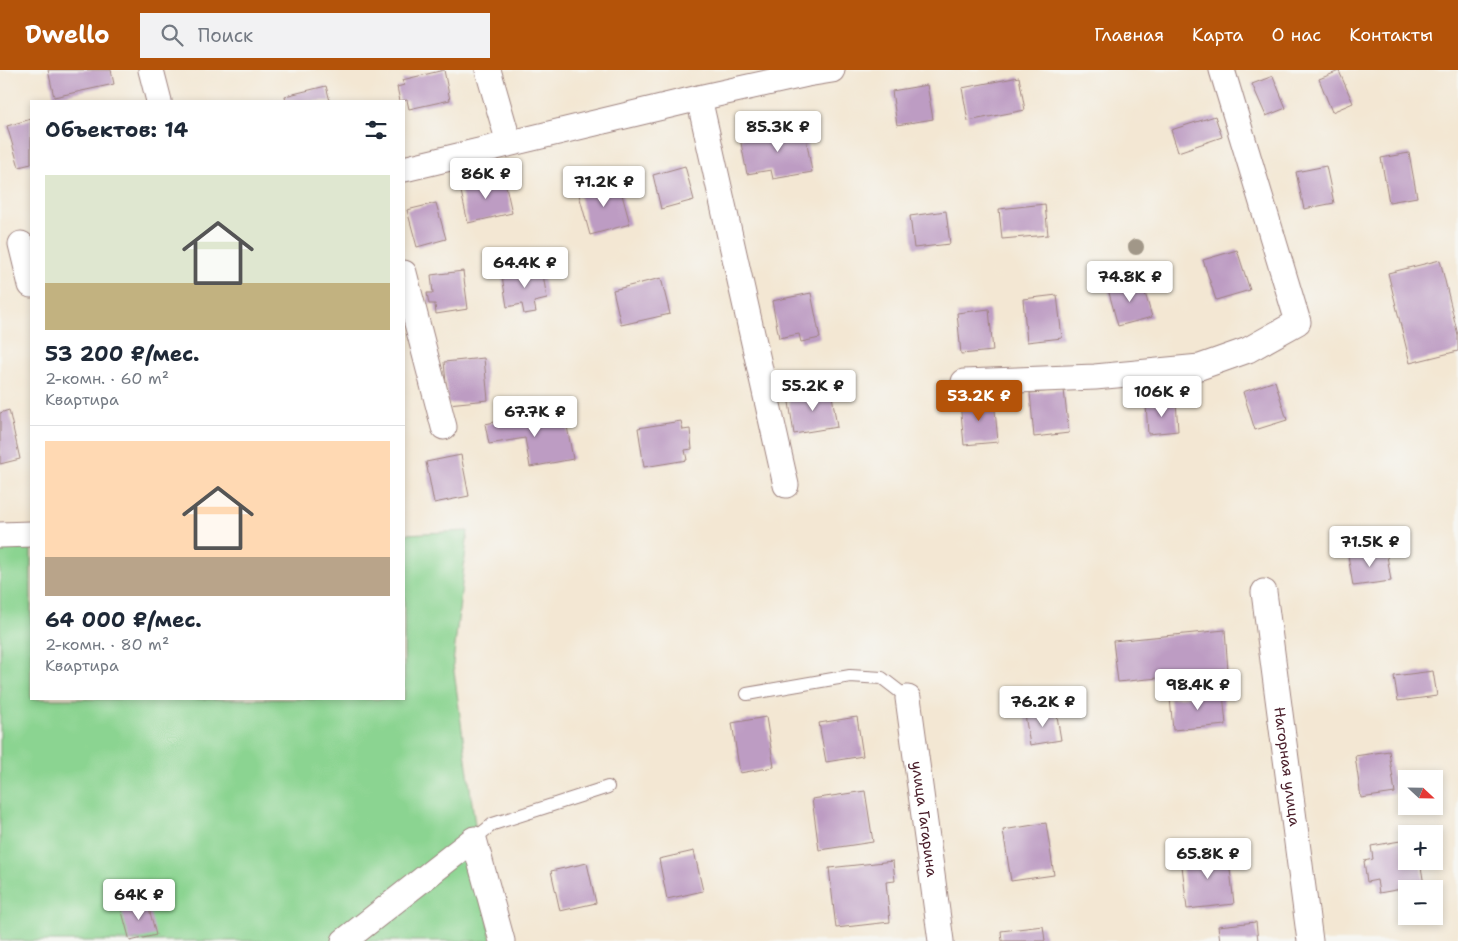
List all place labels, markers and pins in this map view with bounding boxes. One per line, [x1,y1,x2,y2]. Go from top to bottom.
pin: 85.3K ₽ [732,111,824,153]
pin: 86K ₽ [451,158,521,200]
pin: 71.2K ₽ [558,166,650,208]
pin: 64.4K ₽ [479,246,571,289]
pin: 74.8K ₽ [1084,260,1176,303]
pin: 55.2K ₽ [767,370,859,412]
pin: 106K ₽ [1121,376,1203,418]
pin: 53.2K ₽ [933,380,1025,422]
pin: 67.7K ₽ [489,396,581,438]
pin: 71.5K ₽ [1324,526,1416,568]
pin: 98.4K ₽ [1152,668,1244,711]
pin: 76.2K ₽ [997,686,1089,728]
pin: 65.8K ₽ [1162,838,1254,880]
pin: 64K ₽ [104,878,174,921]

